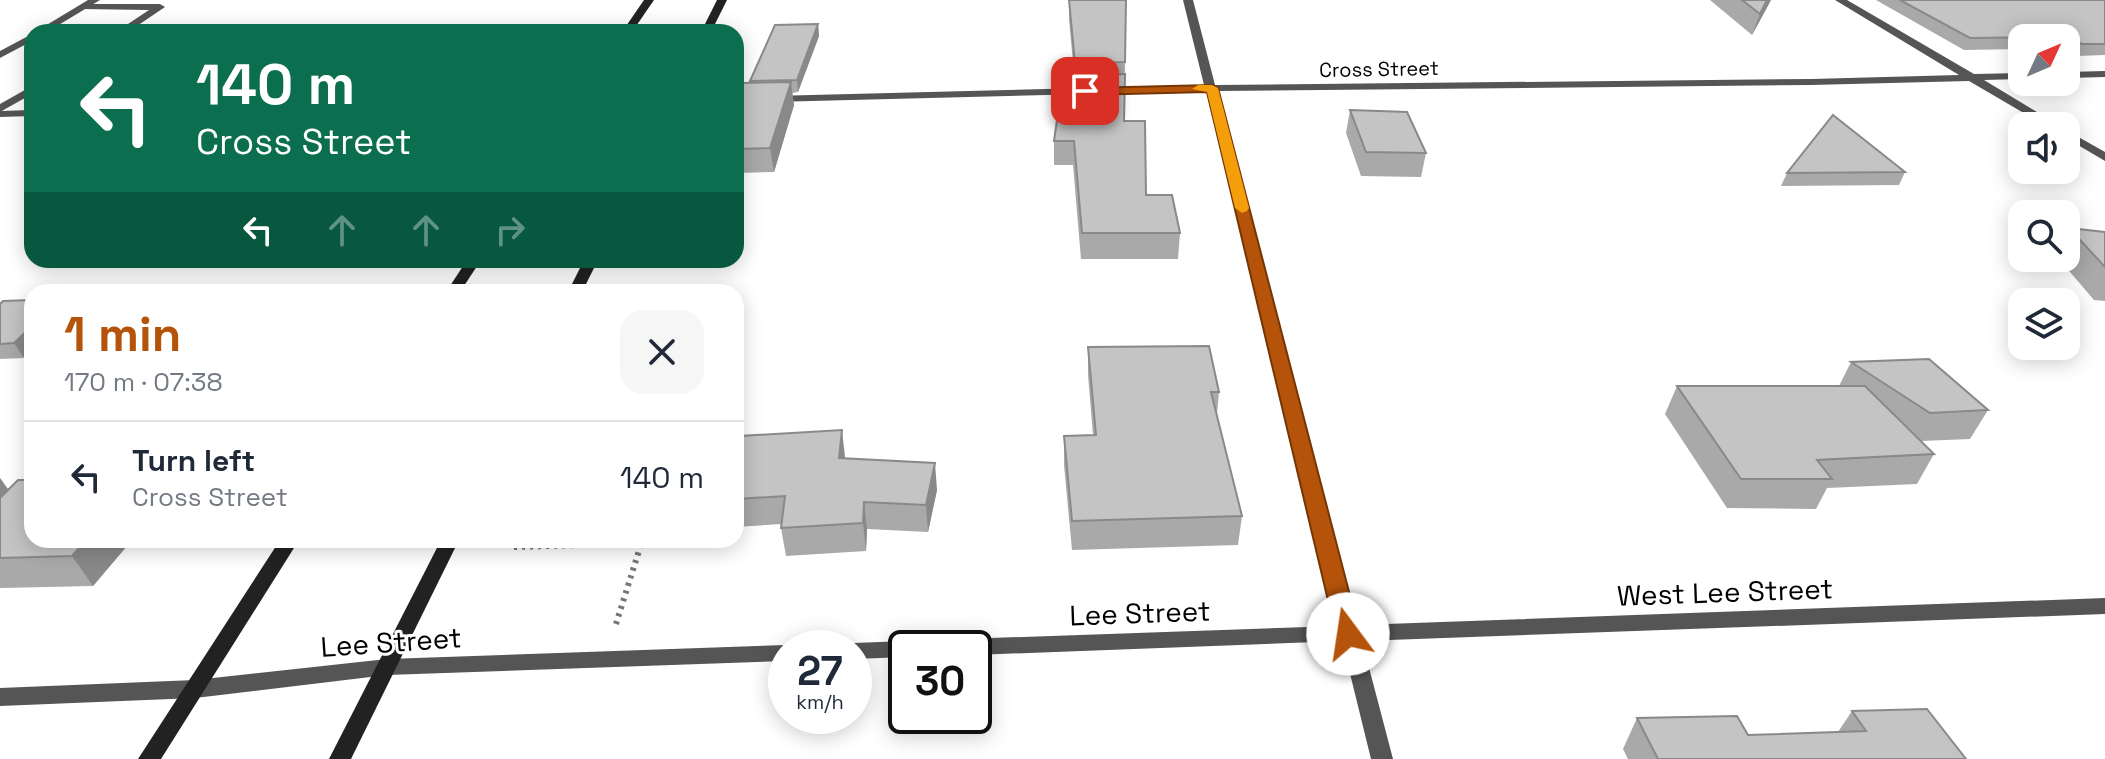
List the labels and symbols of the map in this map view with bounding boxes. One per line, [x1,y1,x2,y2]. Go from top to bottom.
north arrow [2008,24,2080,96]
street label: Cross Street [1319,55,1439,83]
pin [1051,57,1119,125]
street label: West Lee Street [1616,570,1834,614]
position arrow [1306,592,1390,676]
street label: Lee Street [1069,593,1211,633]
street label: Lee Street [319,619,463,665]
speed limit sign: 30 [888,630,992,734]

